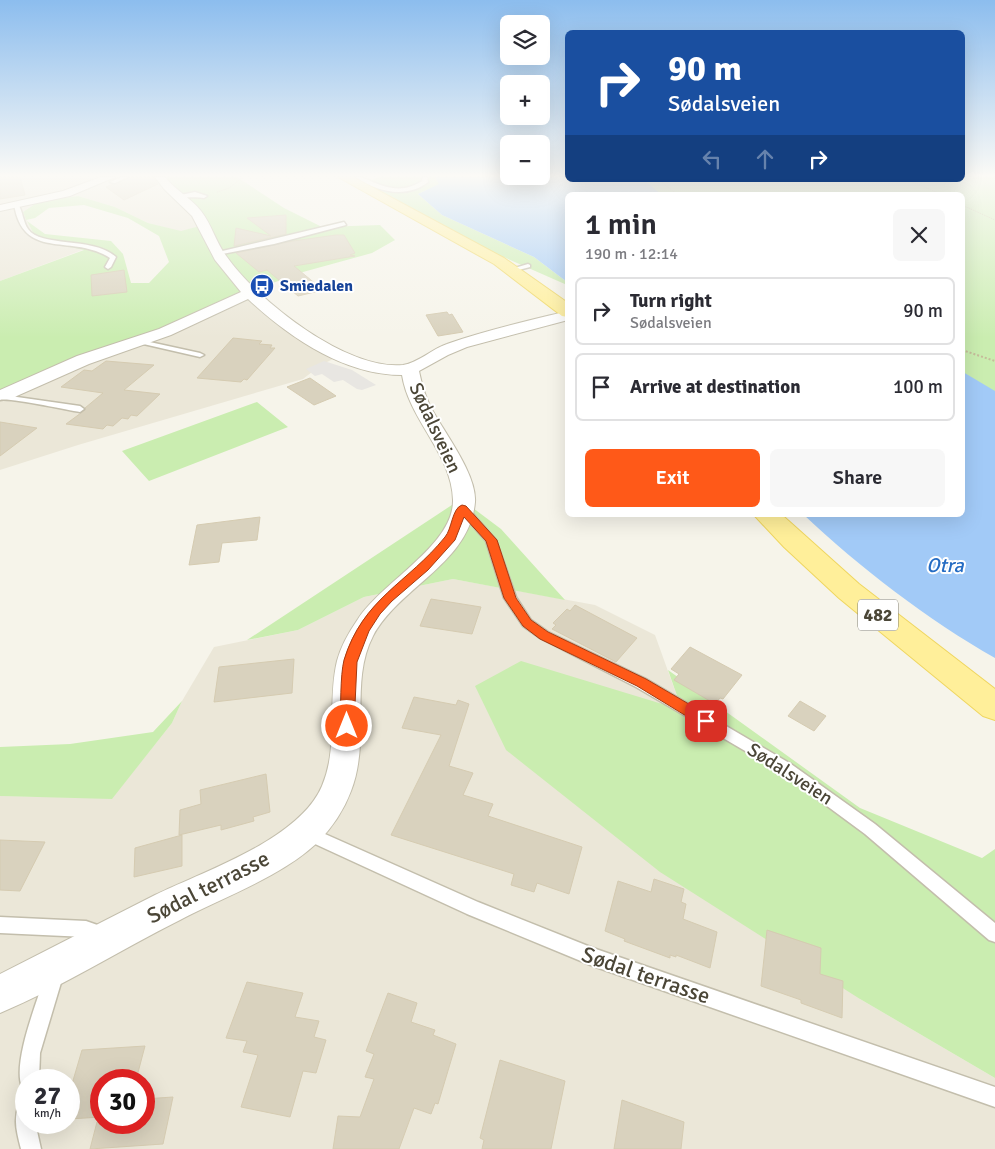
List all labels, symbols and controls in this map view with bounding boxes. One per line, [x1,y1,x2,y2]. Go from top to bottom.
map controls [500,15,550,185]
button: layers [500,15,550,65]
text: 90 m [668,47,742,90]
icon: right [585,50,650,115]
button: + [500,75,550,125]
text: Sødalsveien [668,90,780,117]
button: − [500,135,550,185]
icon: left [698,145,726,173]
icon: ahead [751,145,779,173]
icon: right [804,145,832,173]
text: 1 min [585,206,657,243]
button: close [893,209,945,261]
text: 190 m · 12:14 [585,244,678,264]
bus stop icon: Smiedalen [249,273,275,299]
place label: Smiedalen [280,276,353,296]
text: Turn right [630,289,712,313]
icon: right [587,297,615,325]
text: 90 m [903,299,943,323]
text: Sødalsveien [630,313,712,333]
icon: arrive [587,373,615,401]
text: Arrive at destination [630,375,801,399]
text: 100 m [893,375,943,399]
street label: Sødalsveien [404,379,466,477]
button: Exit [585,449,760,507]
button: Share [770,449,945,507]
water label: Otra [926,553,965,578]
road number: 482 [858,600,898,630]
position arrow [320,699,372,751]
pin [685,700,727,742]
icon: arrive [692,707,720,735]
street label: Sødalsveien [743,738,837,810]
street label: Sødal terrasse [142,845,274,929]
street label: Sødal terrasse [578,940,714,1010]
speed limit sign: 30 [90,1069,155,1134]
text: 27 [34,1080,61,1111]
text: km/h [34,1106,61,1121]

